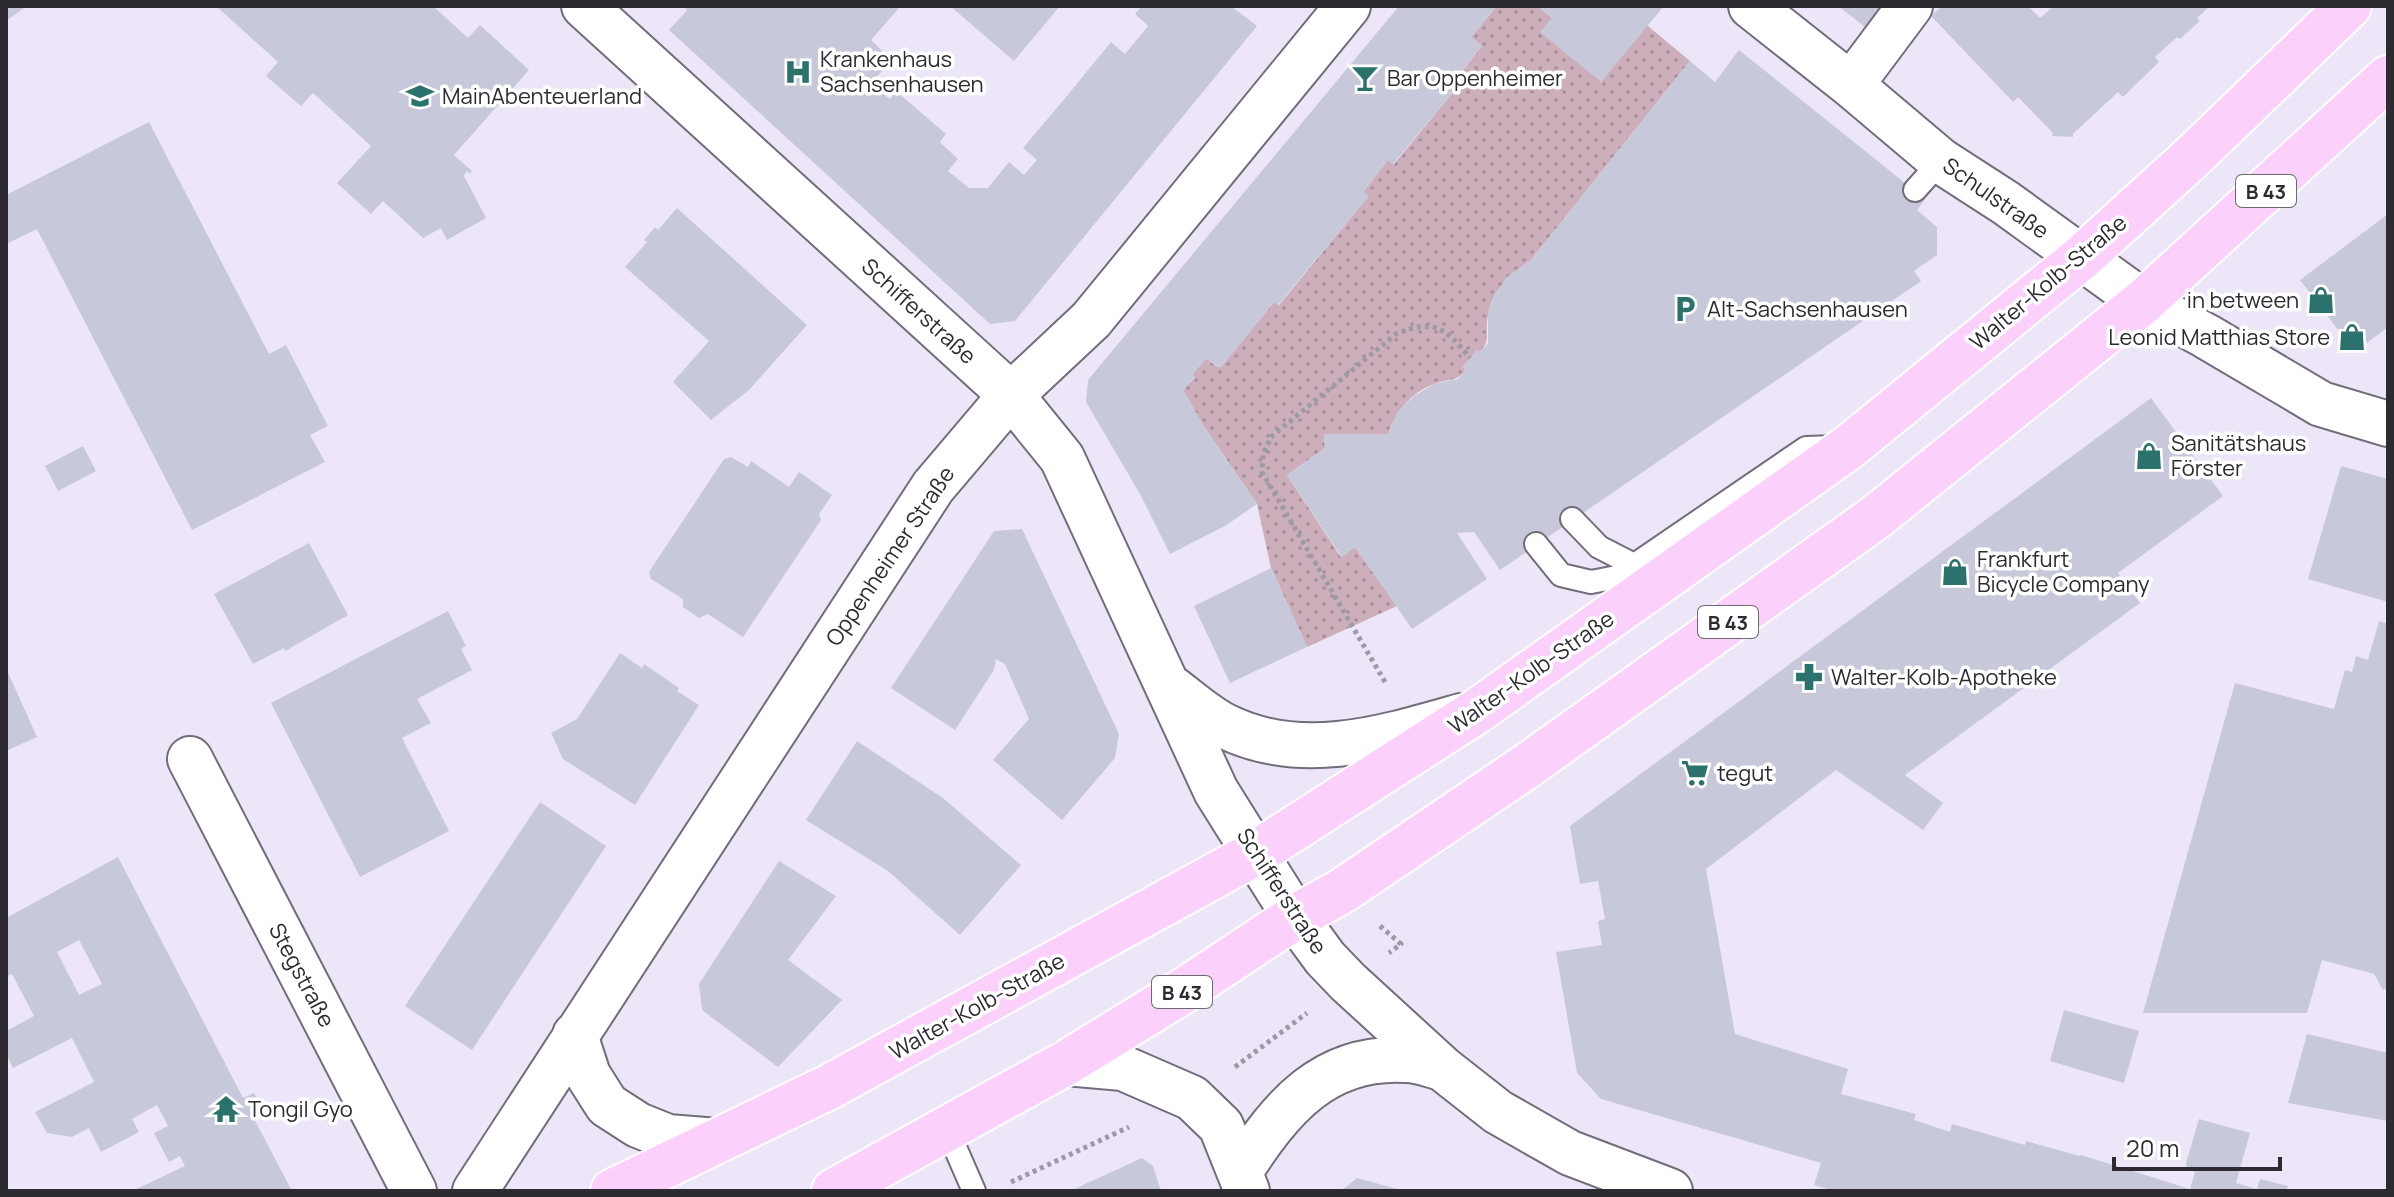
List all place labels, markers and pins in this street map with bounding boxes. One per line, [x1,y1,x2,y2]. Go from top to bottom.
place label: Krankenhaus Sachsenhausen [820,44,984,99]
hospital icon: Krankenhaus Sachsenhausen [783,57,813,87]
bar icon: Bar Oppenheimer [1350,63,1380,93]
place label: Bar Oppenheimer [1387,63,1563,93]
school or university icon: MainAbenteuerland [405,81,435,111]
place label: MainAbenteuerland [442,81,642,111]
place label: in between [2187,285,2299,315]
shop icon: in between [2306,285,2336,315]
parking icon: Alt-Sachsenhausen [1670,294,1700,324]
place label: Alt-Sachsenhausen [1707,294,1908,324]
place label: Leonid Matthias Store [2108,322,2330,352]
shop icon: Leonid Matthias Store [2337,322,2367,352]
place label: Sanitätshaus Förster [2171,428,2306,483]
shop icon: Sanitätshaus Förster [2134,441,2164,471]
place label: Frankfurt Bicycle Company [1977,544,2150,599]
shop icon: Frankfurt Bicycle Company [1940,557,1970,587]
pharmacy icon: Walter-Kolb-Apotheke [1794,662,1824,692]
place label: Walter-Kolb-Apotheke [1831,662,2057,692]
supermarket icon: tegut [1680,758,1710,788]
place label: tegut [1717,758,1773,788]
temple icon: Tongil Gyo [211,1094,241,1124]
place label: Tongil Gyo [248,1094,353,1124]

